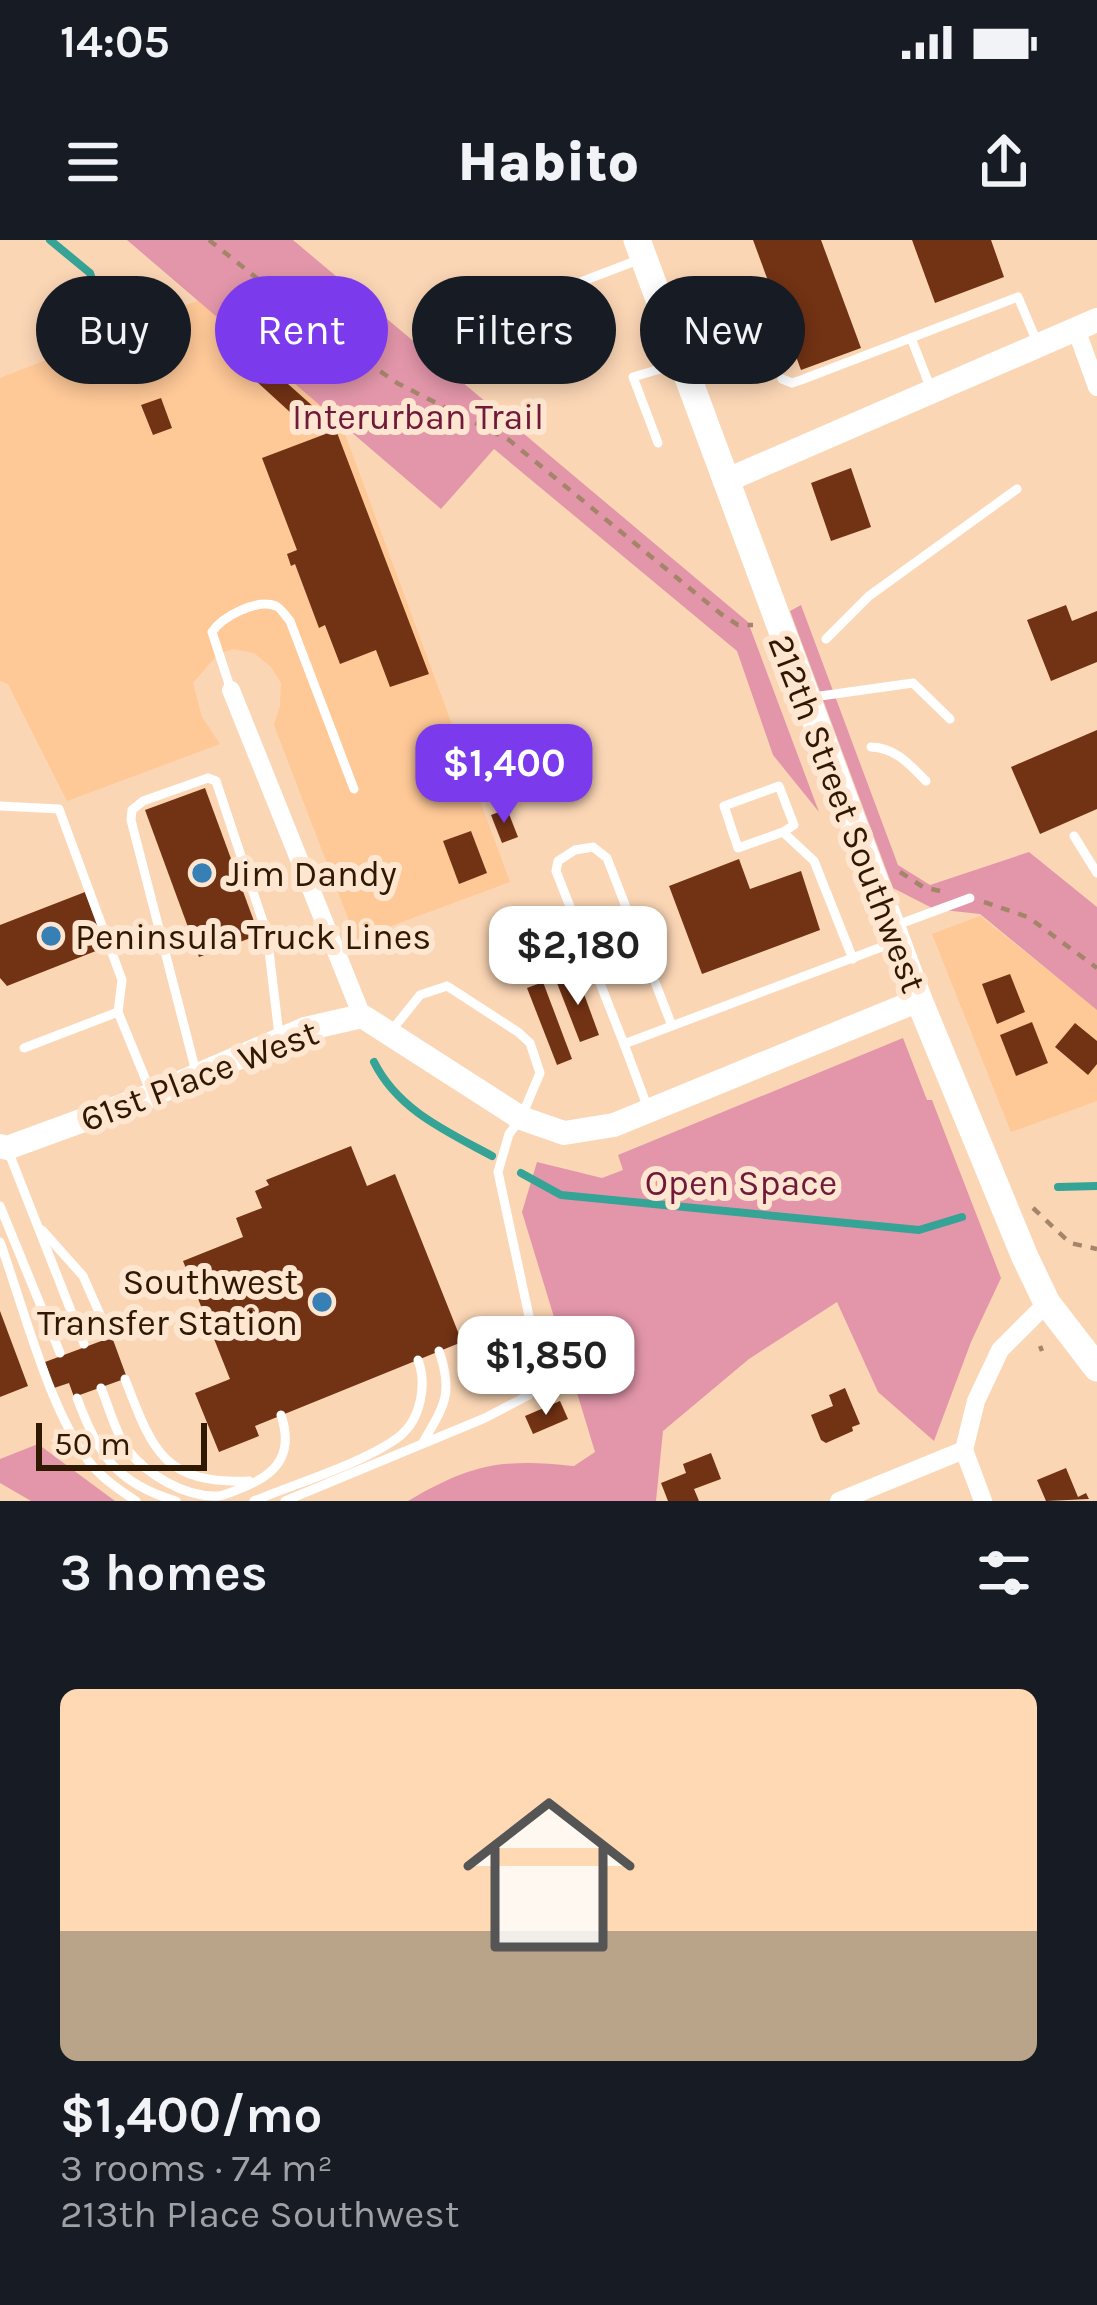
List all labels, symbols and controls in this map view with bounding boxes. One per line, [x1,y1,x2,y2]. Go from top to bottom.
text: 14:05 [60,16,170,68]
icon: menu [60,129,126,195]
icon: share [971,129,1037,195]
text: Habito [458,130,639,194]
chip: Buy [36,276,191,384]
chip: Rent [215,276,388,384]
chip: Filters [412,276,616,384]
chip: New [640,276,805,384]
park label: Interurban Trail [292,396,544,438]
street label: 212th Street Southwest [759,628,935,998]
pin: $1,400 [406,724,602,826]
text: $1,400 [442,740,566,786]
place label: Jim Dandy [226,853,397,895]
marker: Jim Dandy [189,860,215,886]
pin: $2,180 [480,906,676,1008]
place label: Peninsula Truck Lines [75,916,431,958]
text: $2,180 [516,922,640,968]
marker: Peninsula Truck Lines [38,923,64,949]
street label: 61st Place West [75,1011,324,1140]
park label: Open Space [645,1162,837,1204]
place label: Southwest Transfer Station [37,1261,298,1344]
marker: Southwest Transfer Station [309,1289,335,1315]
pin: $1,850 [448,1316,644,1418]
text: $1,850 [484,1332,608,1378]
scale bar [36,1417,207,1470]
text: 50 m [54,1425,131,1463]
icon: filters [971,1540,1037,1606]
text: 3 homes [60,1543,268,1603]
icon: home [441,1767,657,1983]
text: $1,400/mo [60,2085,322,2145]
text: 3 rooms · 74 m² [60,2145,333,2191]
text: 213th Place Southwest [60,2191,460,2237]

